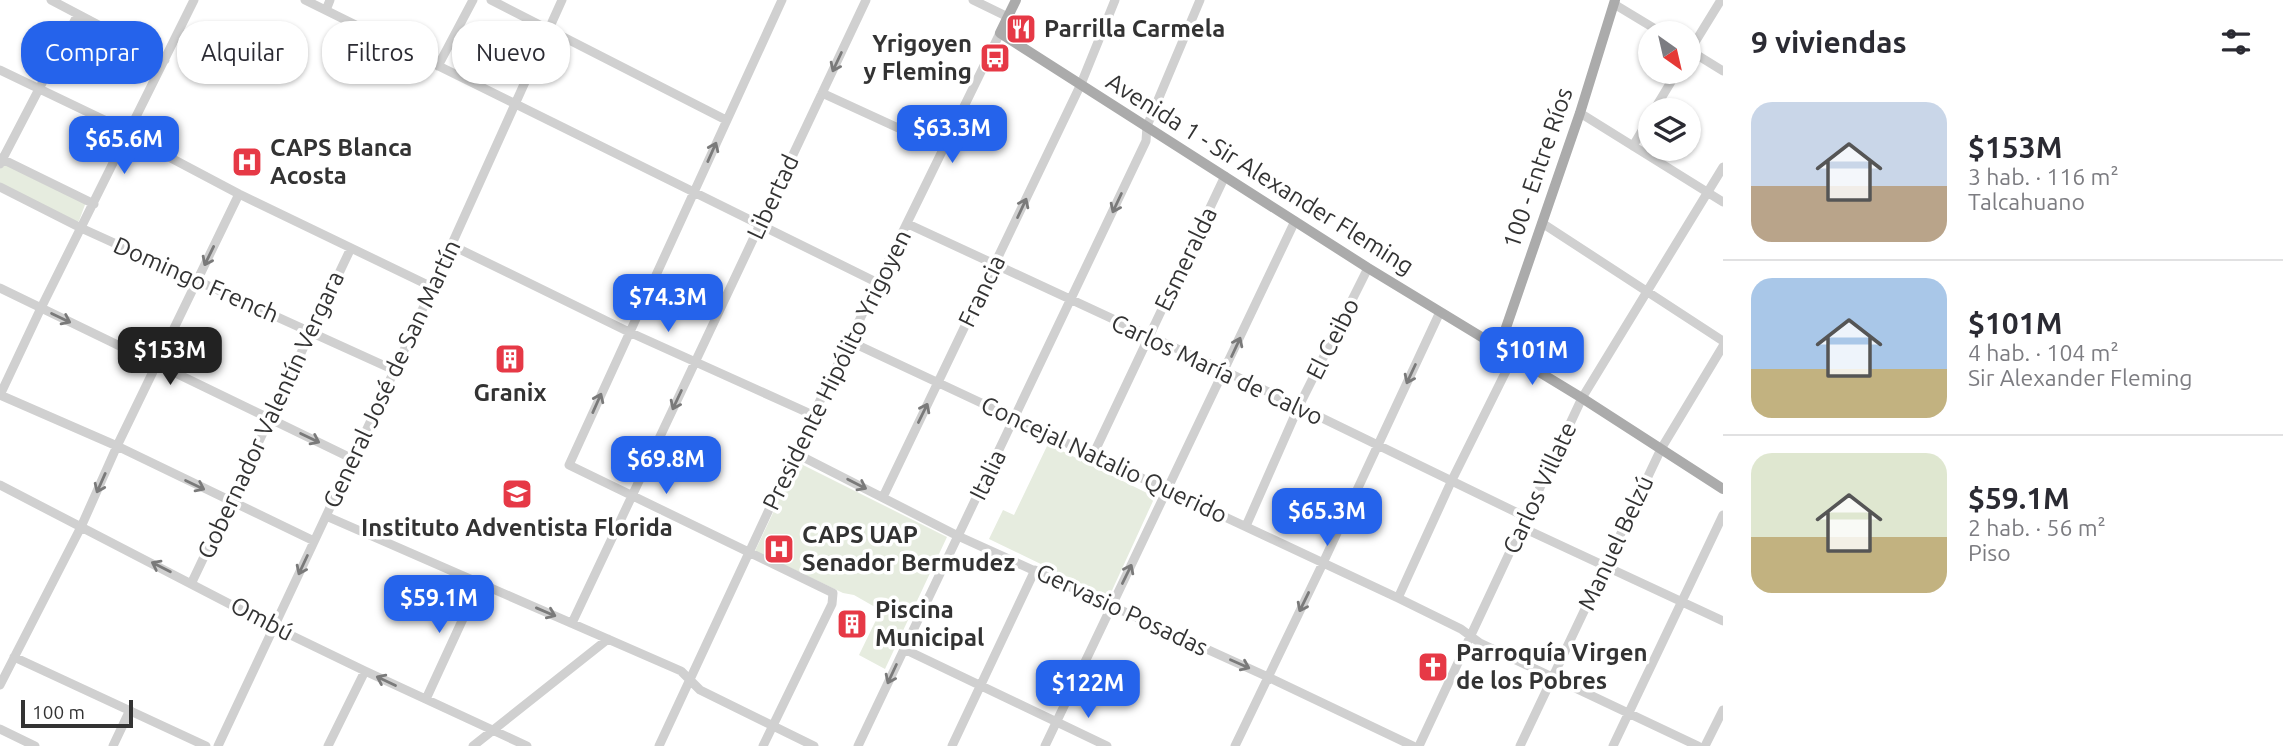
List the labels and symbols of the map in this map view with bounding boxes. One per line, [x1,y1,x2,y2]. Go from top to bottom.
restaurant icon: Parrilla Carmela [1004,12,1038,46]
place label: Parrilla Carmela [1044,15,1225,42]
north arrow [1638,21,1701,84]
place label: Yrigoyen y Fleming [863,30,972,85]
bus stop icon: Yrigoyen y Fleming [978,41,1012,75]
one-way arrow [830,51,843,72]
street label: Avenida 1 - Sir Alexander Fleming [1102,67,1419,280]
street label: 100 - Entre Ríos [1497,84,1578,252]
pin: $63.3M [895,106,1009,165]
pin: $65.6M [67,116,181,176]
place label: CAPS Blanca Acosta [270,134,412,189]
one-way arrow [706,142,719,163]
hospital icon: CAPS Blanca Acosta [230,145,264,179]
street label: Libertad [741,150,804,243]
one-way arrow [1109,192,1123,213]
one-way arrow [1015,198,1029,219]
street label: Esmeralda [1149,203,1222,315]
street label: Presidente Hipólito Yrigoyen [757,225,916,514]
street label: Domingo French [110,231,283,328]
street label: General José de San Martín [318,236,466,512]
one-way arrow [202,245,216,266]
street label: Francia [953,250,1010,331]
street label: Gobernador Valentín Vergara [192,267,349,563]
pin: $74.3M [611,274,725,334]
street label: El Ceibo [1301,294,1364,384]
street label: Carlos María de Calvo [1107,309,1327,430]
one-way arrow [50,312,72,325]
pin: $153M [121,328,219,387]
pin: $101M [1483,328,1581,387]
one-way arrow [1230,337,1243,358]
building icon: Granix [493,342,527,376]
one-way arrow [1404,363,1417,384]
place label: Granix [473,379,547,406]
one-way arrow [670,389,683,410]
street label: Concejal Natalio Querido [977,391,1231,528]
one-way arrow [591,393,604,414]
one-way arrow [918,403,931,424]
street label: Carlos Villate [1497,418,1582,558]
one-way arrow [299,432,321,445]
pin: $69.8M [609,436,723,496]
street label: Italia [964,445,1011,504]
street label: Manuel Belzú [1573,471,1658,614]
one-way arrow [93,472,107,493]
school or university icon: Instituto Adventista Florida [500,477,534,511]
one-way arrow [846,477,866,491]
one-way arrow [185,479,206,492]
pin: $65.3M [1270,489,1384,548]
place label: Instituto Adventista Florida [361,514,673,541]
place label: CAPS UAP Senador Bermudez [802,521,1015,576]
hospital icon: CAPS UAP Senador Bermudez [762,532,796,566]
one-way arrow [296,554,309,575]
street label: Gervasio Posadas [1032,558,1212,661]
one-way arrow [151,560,172,574]
one-way arrow [1121,564,1134,585]
pin: $59.1M [382,576,496,635]
street label: Ombú [226,591,298,646]
one-way arrow [1296,591,1310,612]
place label: Piscina Municipal [875,596,984,651]
one-way arrow [534,606,556,619]
building icon: Piscina Municipal [835,607,869,641]
place label: Parroquía Virgen de los Pobres [1456,639,1648,694]
church icon: Parroquía Virgen de los Pobres [1416,650,1450,684]
one-way arrow [1228,658,1250,671]
pin: $122M [1039,660,1137,720]
one-way arrow [885,663,899,684]
one-way arrow [375,674,397,687]
scale bar [21,697,133,729]

